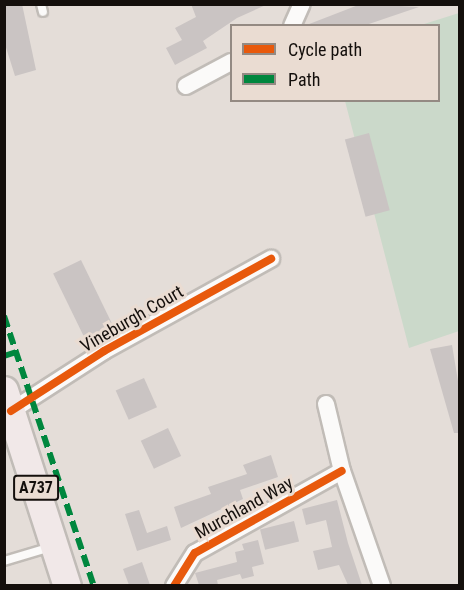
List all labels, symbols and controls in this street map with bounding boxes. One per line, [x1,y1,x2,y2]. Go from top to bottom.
legend [230,24,440,102]
text: Cycle path [288,39,362,60]
text: Path [288,69,321,90]
street label: Vineburgh Court [77,281,187,357]
street label: Murchland Way [191,472,297,544]
road number: A737 [12,475,60,501]

